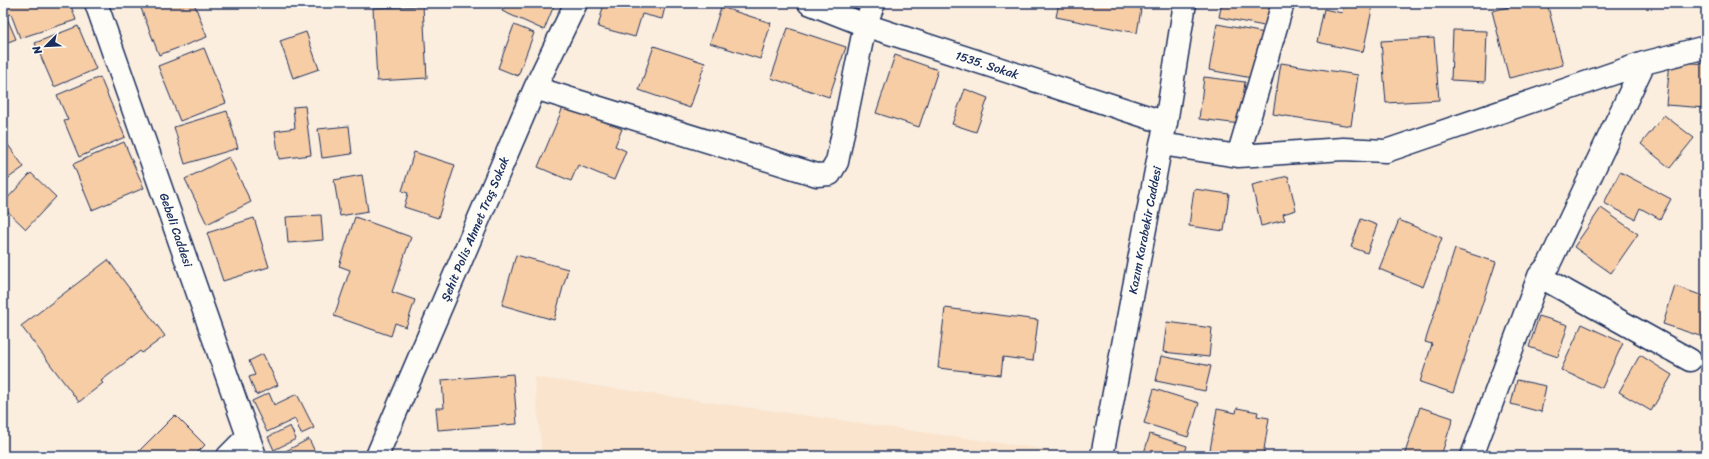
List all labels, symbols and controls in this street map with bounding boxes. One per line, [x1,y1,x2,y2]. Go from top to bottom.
north arrow [26,26,66,66]
text: N [27,42,48,58]
street label: 1535. Sokak [952,44,1022,86]
street label: Şehit Polis Ahmet Traş Sokak [434,152,516,305]
street label: Kazım Karabekir Caddesi [1122,164,1168,296]
street label: Gebeli Caddesi [153,190,199,271]

